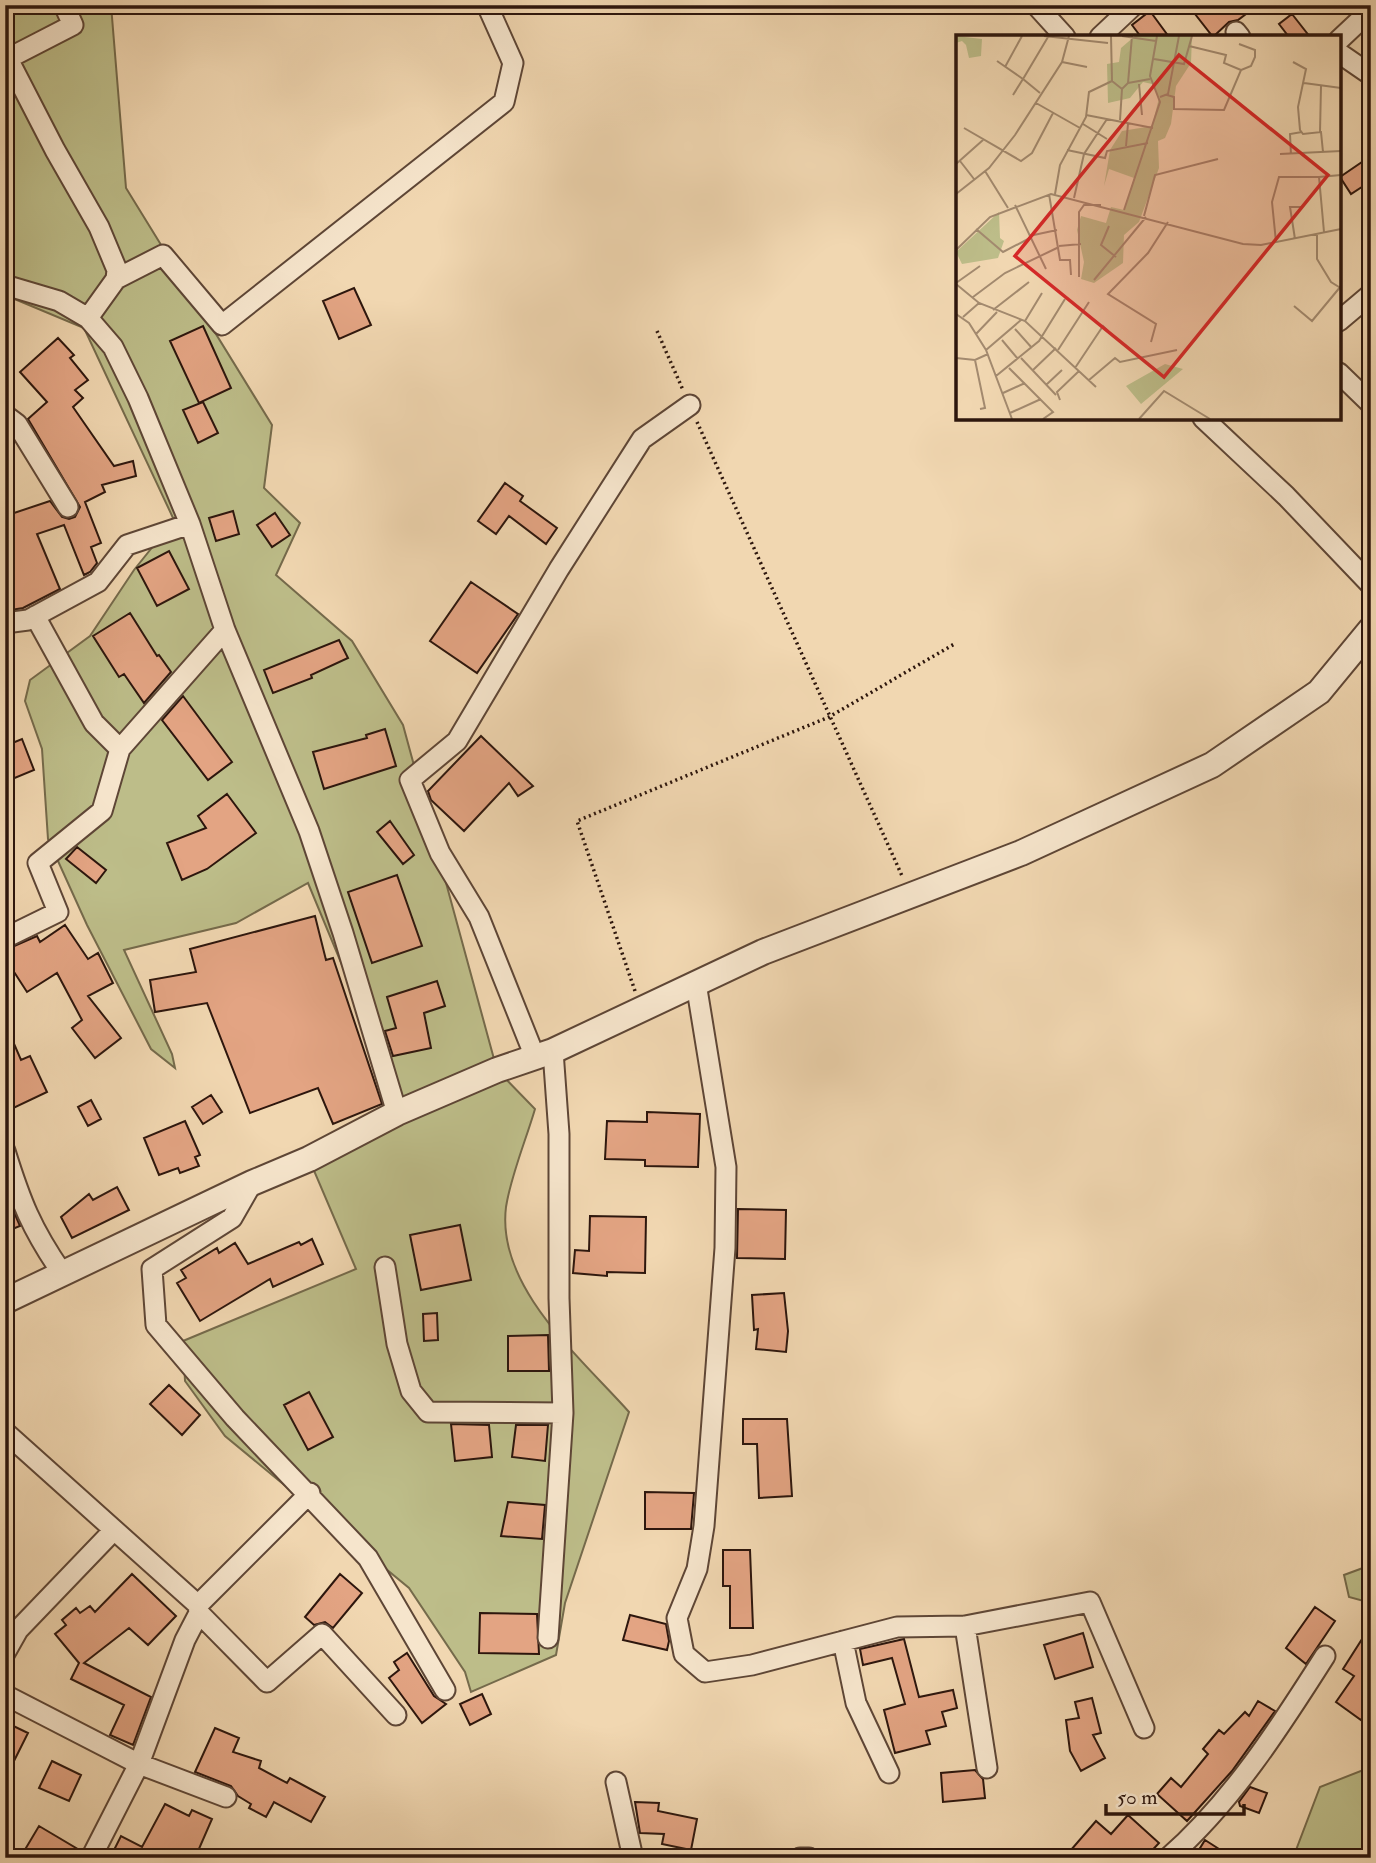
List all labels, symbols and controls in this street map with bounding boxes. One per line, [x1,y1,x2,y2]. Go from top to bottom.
inset map [956,35,1341,420]
scale bar [1106,1772,1245,1816]
text: 50 m [1117,1784,1158,1811]

